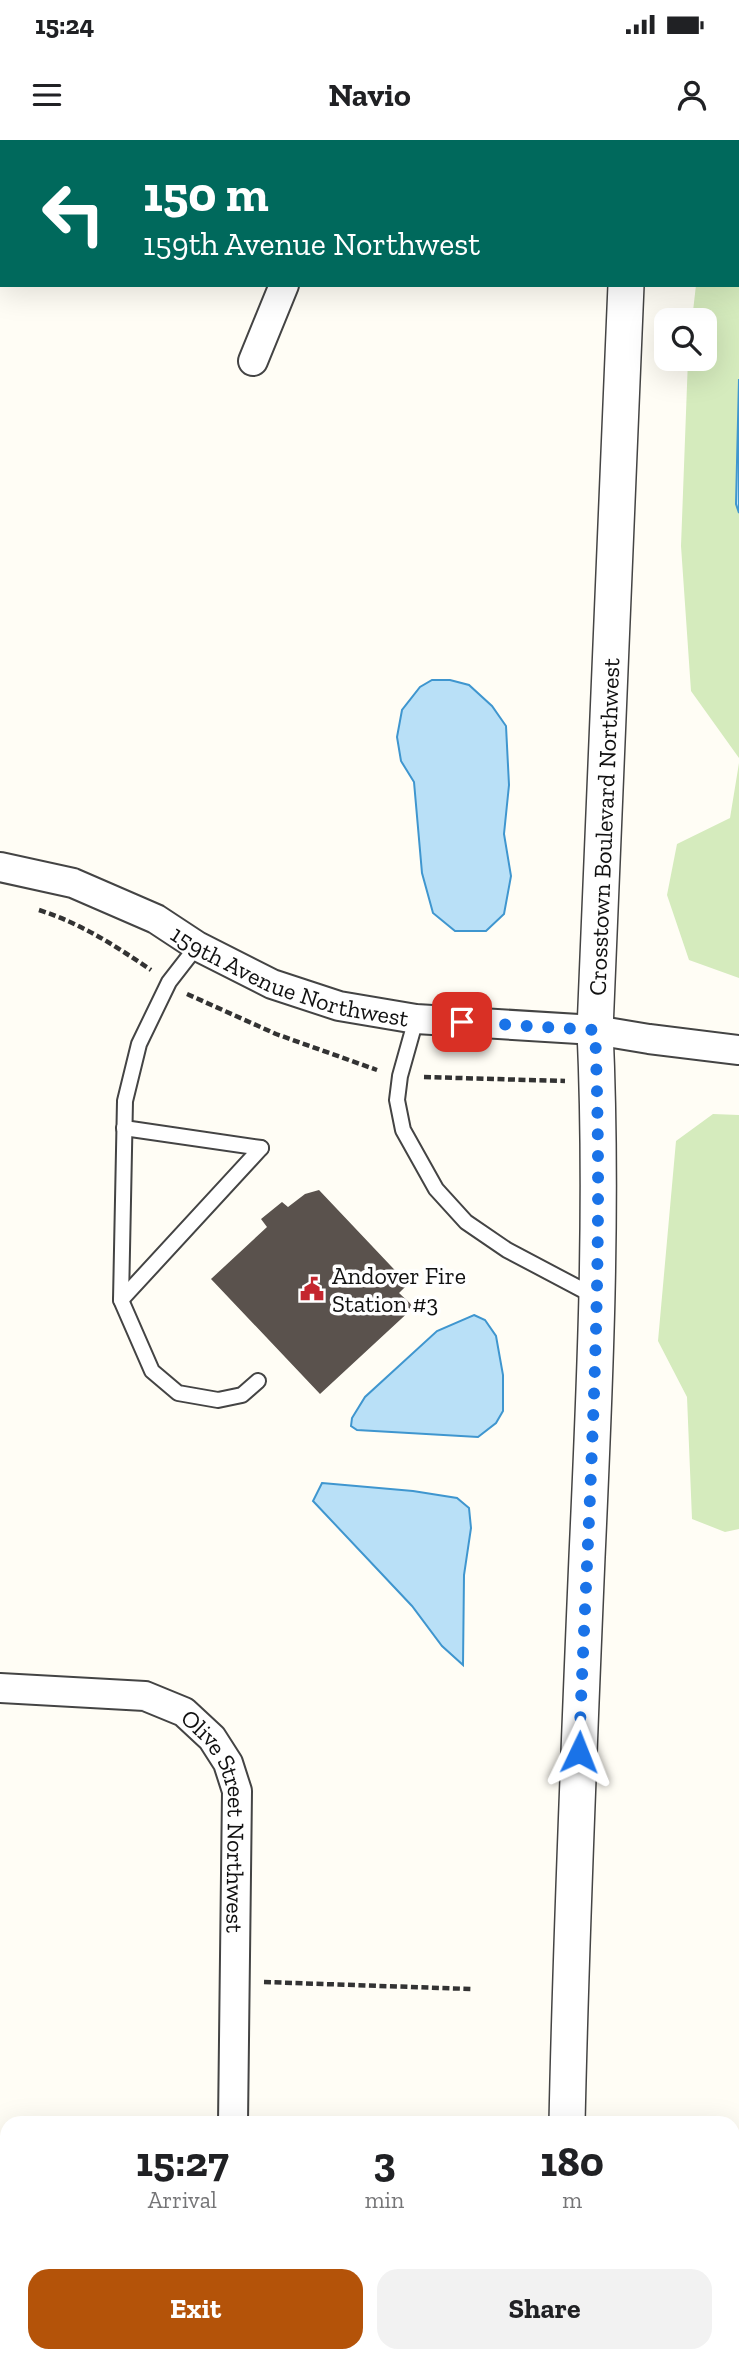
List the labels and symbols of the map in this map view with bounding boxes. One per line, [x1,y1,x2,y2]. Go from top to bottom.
street label: Crosstown Boulevard Northwest [582,657,625,996]
street label: 159th Avenue Northwest [166,919,411,1032]
pin [432,992,492,1052]
place label: Andover Fire Station #3 [332,1261,466,1318]
public building icon: Andover Fire Station #3 [298,1275,326,1303]
street label: Olive Street Northwest [175,1703,252,1933]
position arrow [542,1715,616,1789]

